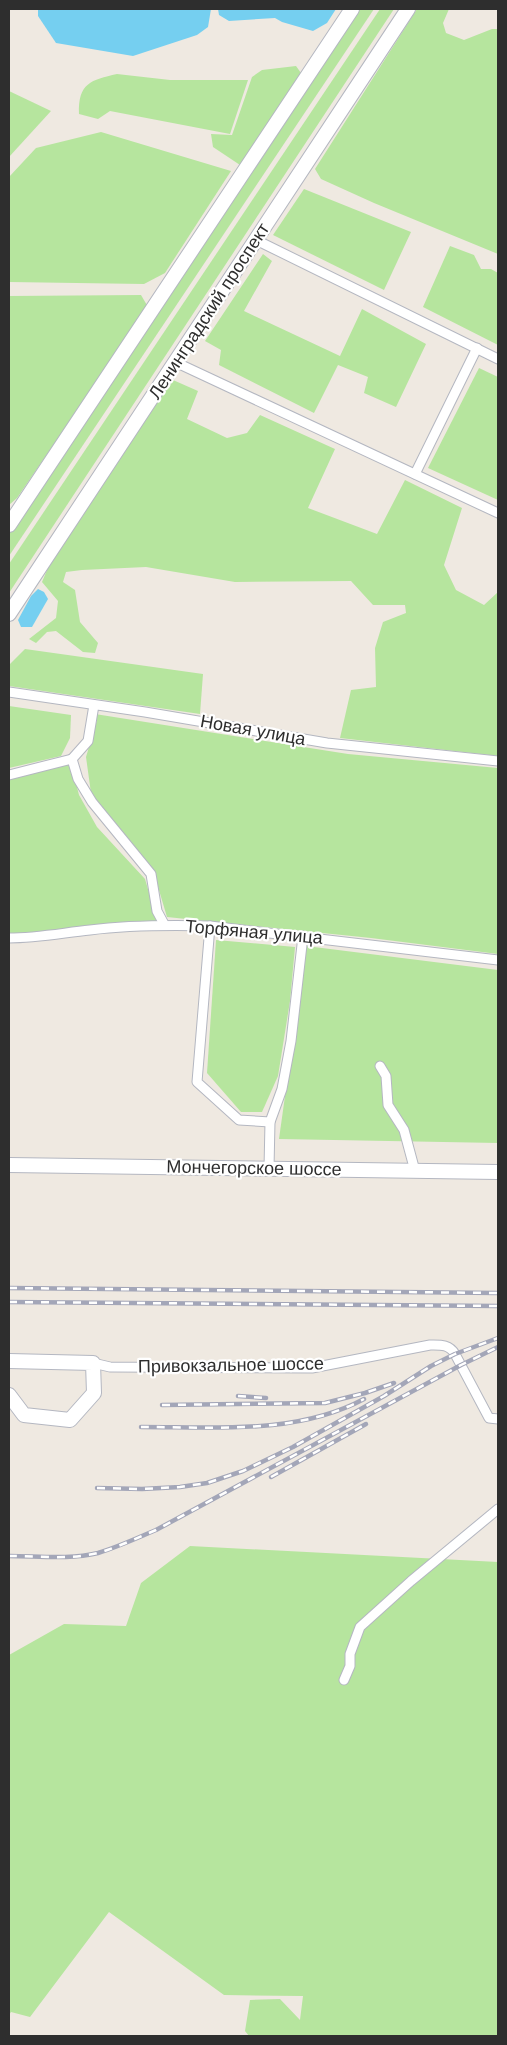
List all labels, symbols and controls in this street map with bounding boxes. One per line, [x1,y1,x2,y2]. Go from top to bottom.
street label: Ленинградский проспект [145,219,273,403]
street label: Новая улица [199,711,308,749]
street label: Торфяная улица [184,916,325,948]
street label: Мончегорское шоссе [166,1156,342,1180]
street label: Привокзальное шоссе [138,1353,324,1377]

